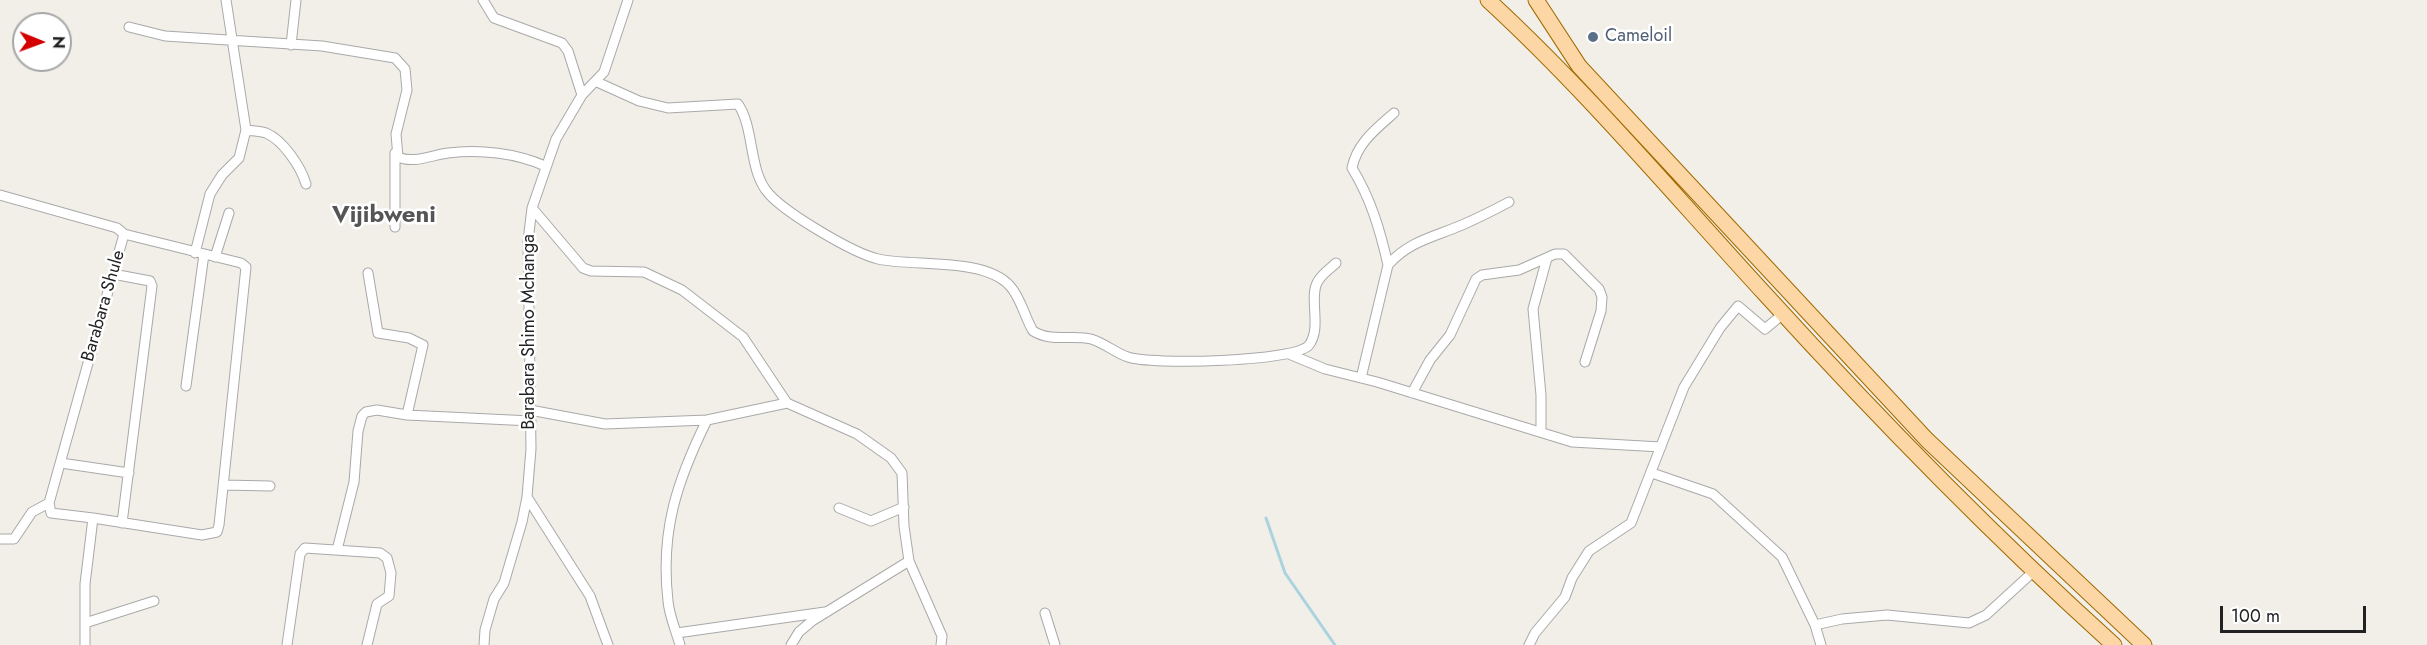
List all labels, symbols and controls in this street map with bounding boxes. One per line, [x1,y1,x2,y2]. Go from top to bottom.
north arrow [12,12,72,72]
place label: Cameloil [1605,26,1672,48]
marker: Cameloil [1586,30,1600,44]
text: N [47,36,70,49]
district label: Vijibweni [332,202,436,230]
street label: Barabara Shimo Mchanga [519,234,541,430]
street label: Barabara Shule [78,248,130,364]
scale bar [2223,594,2368,632]
text: 100 m [2231,603,2280,629]

